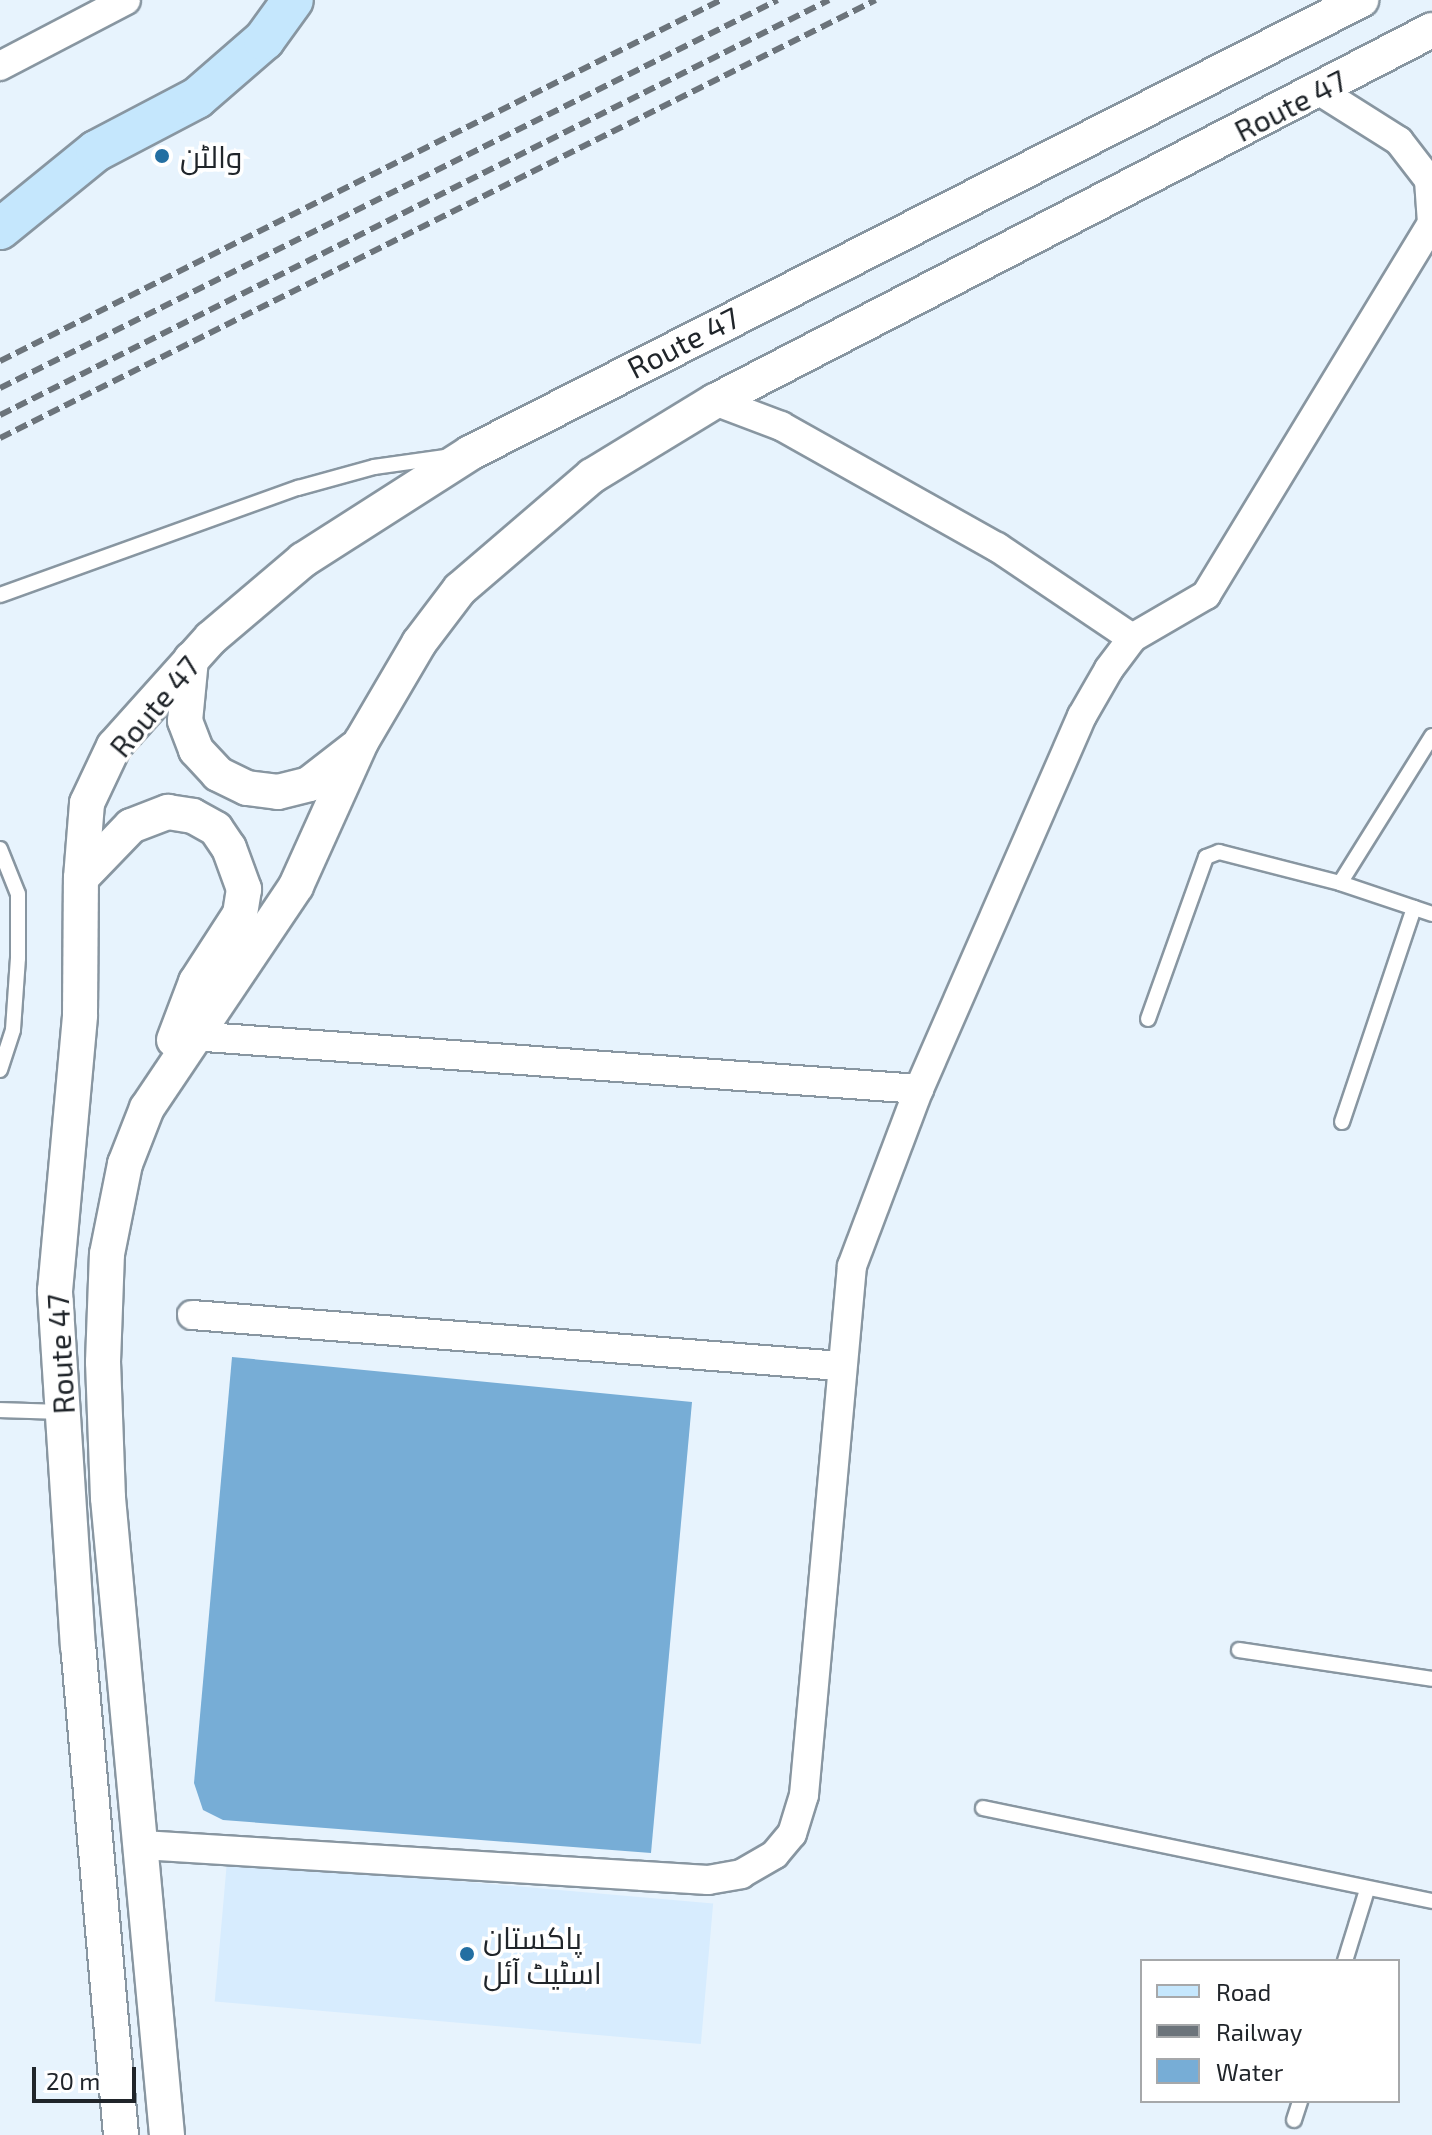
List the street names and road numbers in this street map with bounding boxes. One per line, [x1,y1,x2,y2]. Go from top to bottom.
street label: Route 47 [1228,62,1352,148]
street label: Route 47 [621,299,745,385]
street label: Route 47 [101,648,207,764]
street label: Route 47 [39,1293,81,1415]

